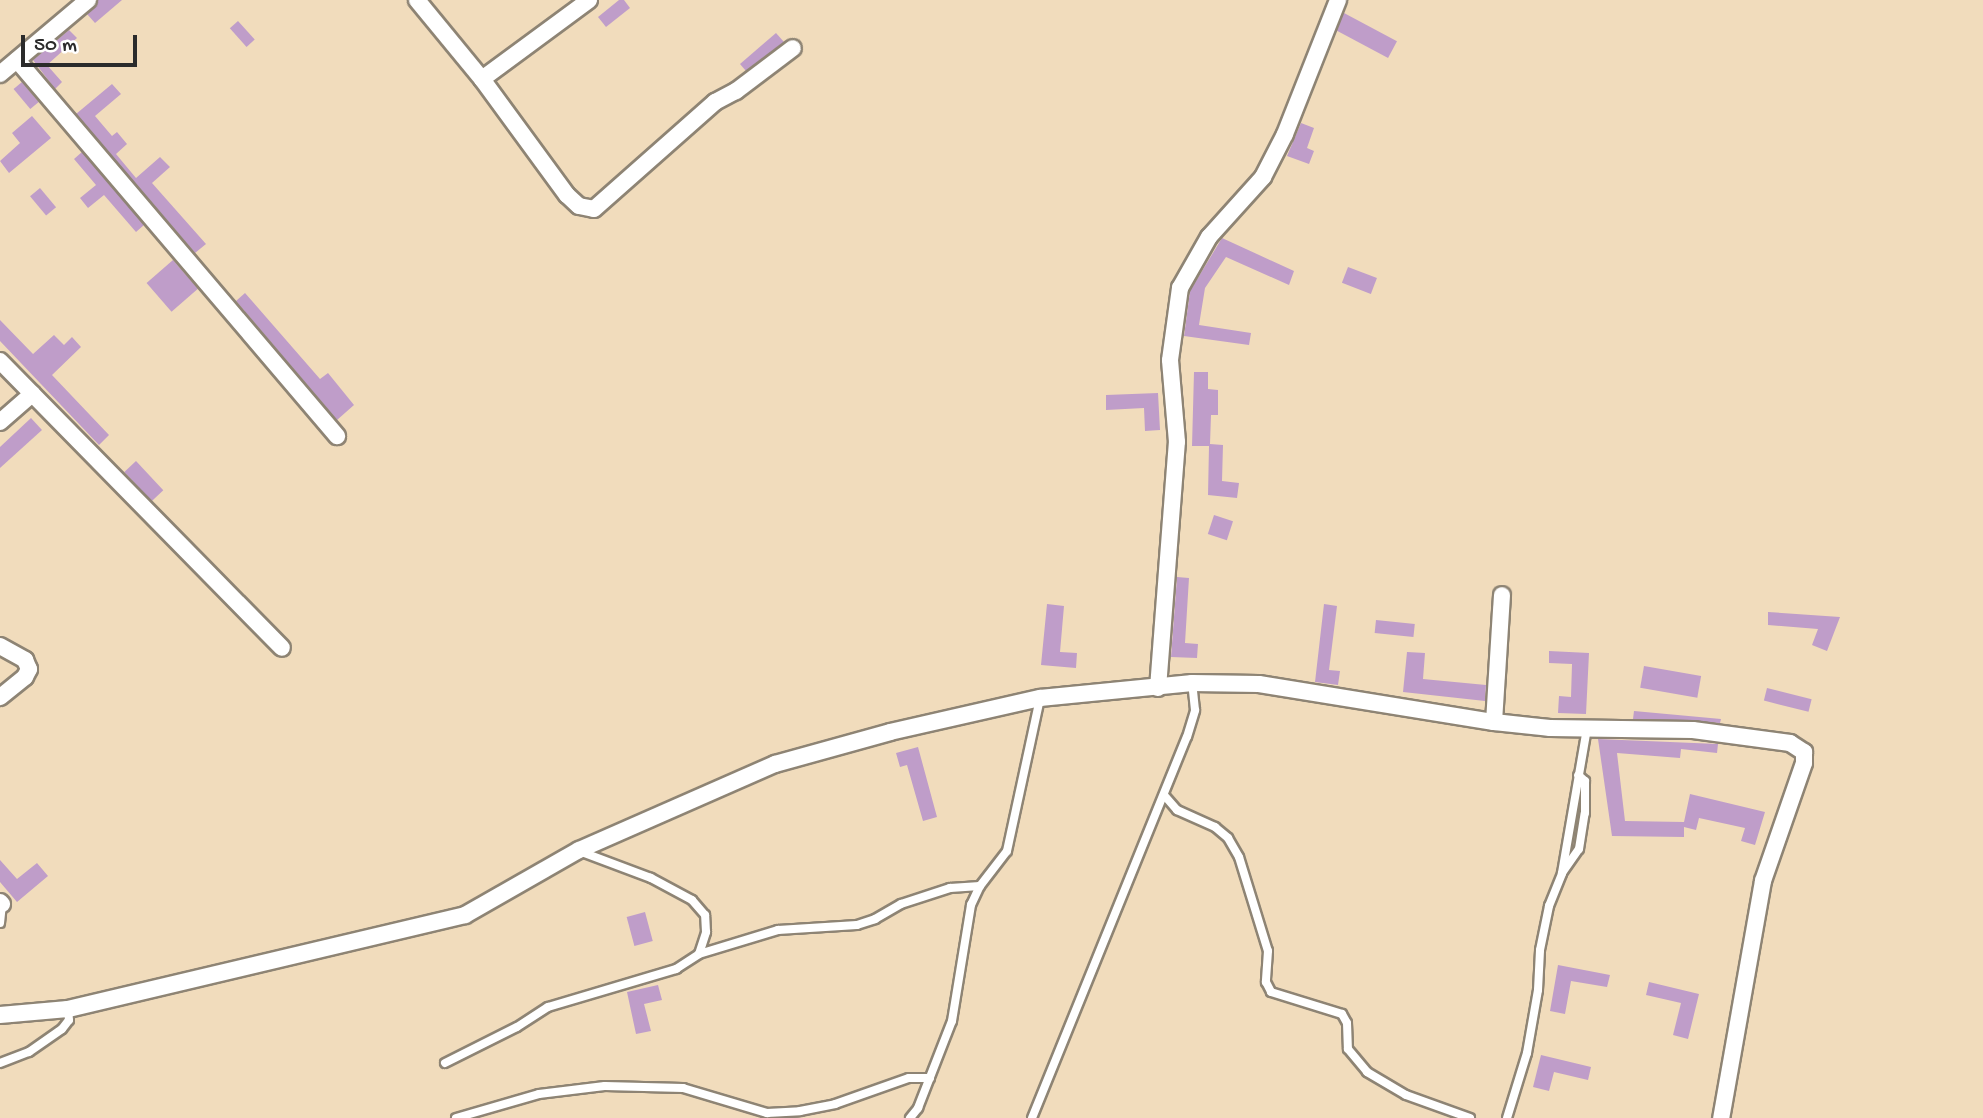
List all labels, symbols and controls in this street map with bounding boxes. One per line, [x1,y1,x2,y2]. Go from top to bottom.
scale bar [24,21,140,65]
text: 50 m [34,34,77,59]

